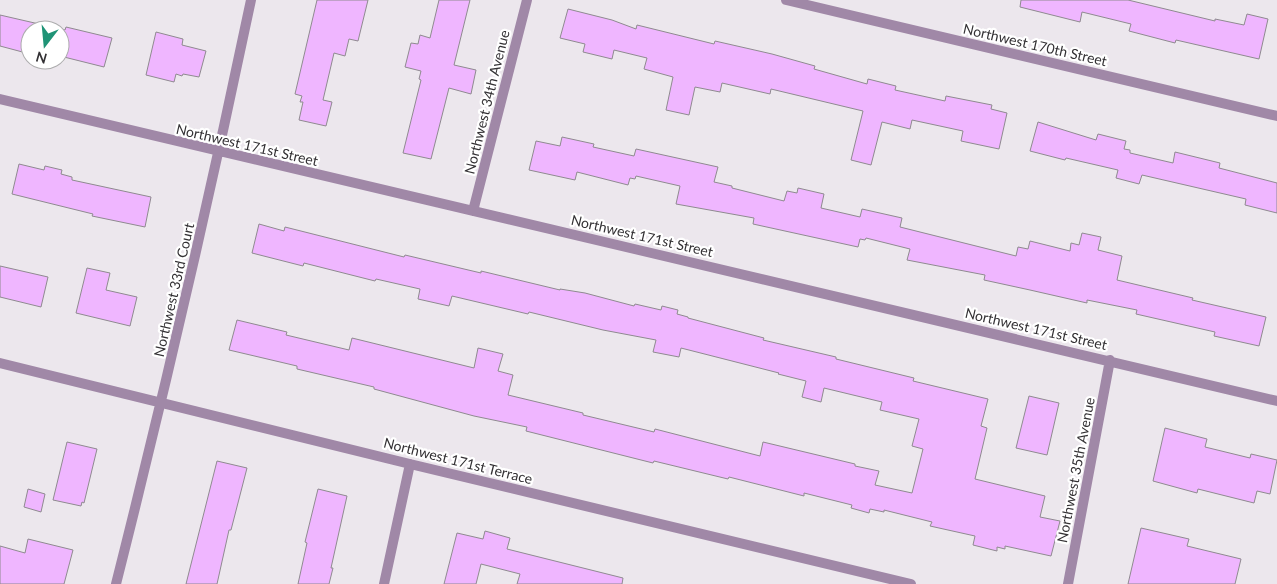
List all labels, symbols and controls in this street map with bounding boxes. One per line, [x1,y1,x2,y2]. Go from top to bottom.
north arrow [20,20,70,70]
street label: Northwest 170th Street [962,20,1109,69]
street label: Northwest 34th Avenue [460,28,513,176]
text: N [34,48,49,68]
street label: Northwest 171st Street [174,120,320,169]
street label: Northwest 171st Street [569,211,715,260]
street label: Northwest 33rd Court [150,221,197,358]
street label: Northwest 171st Street [963,304,1109,353]
street label: Northwest 35th Avenue [1053,396,1098,544]
street label: Northwest 171st Terrace [382,434,534,487]

